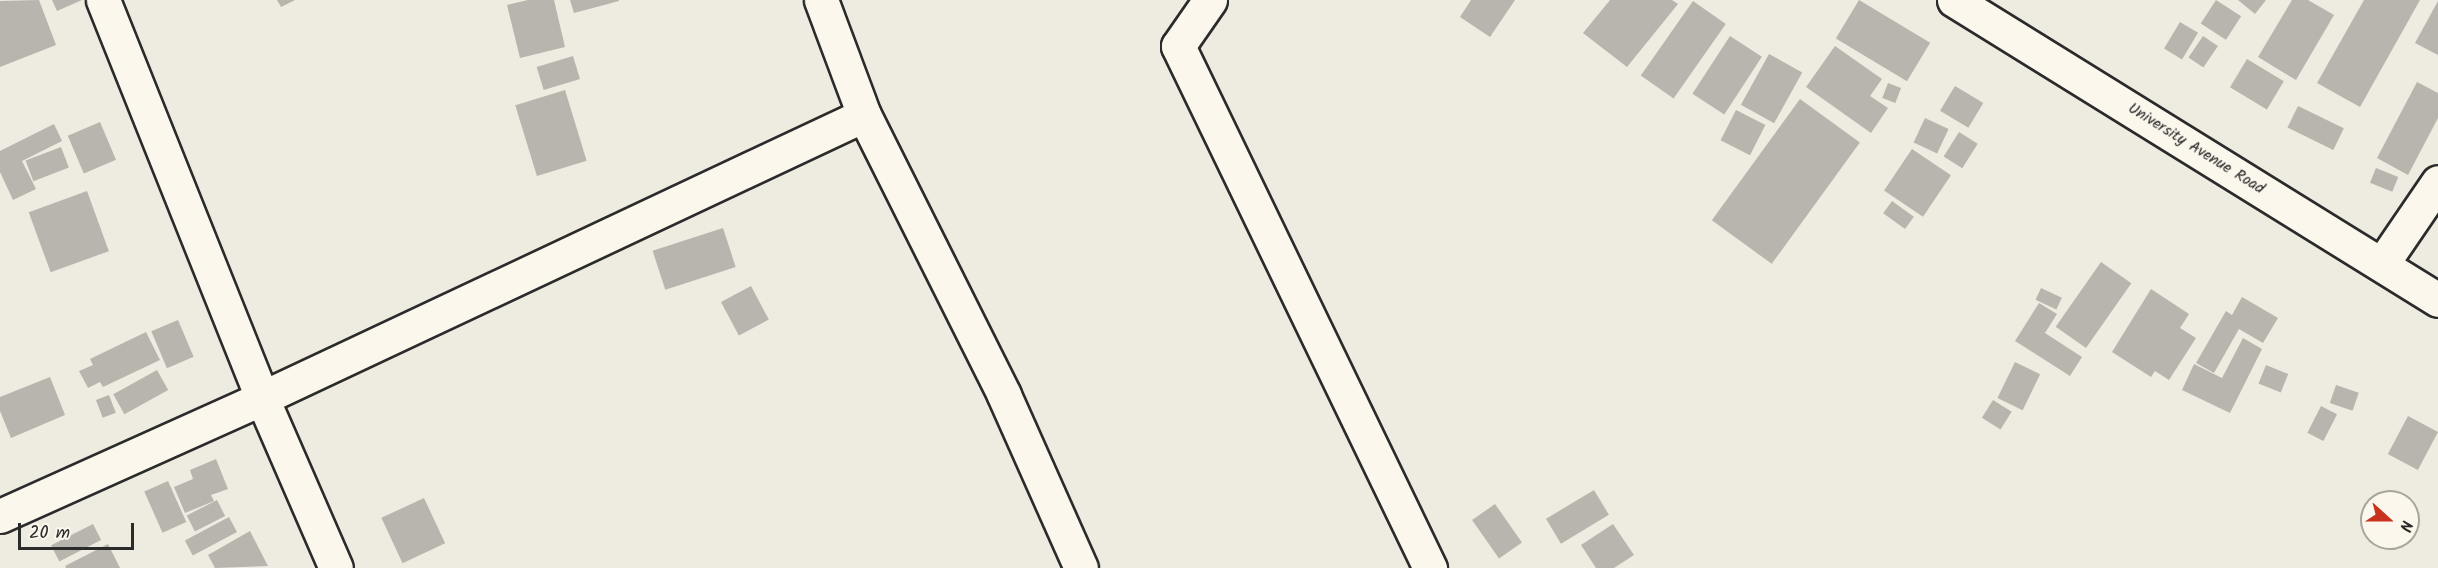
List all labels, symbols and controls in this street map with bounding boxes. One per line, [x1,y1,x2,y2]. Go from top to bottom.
street label: University Avenue Road [2124,99,2268,199]
north arrow [2360,490,2420,550]
scale bar [21,511,136,549]
text: N [2392,517,2419,535]
text: 20 m [29,519,70,548]

